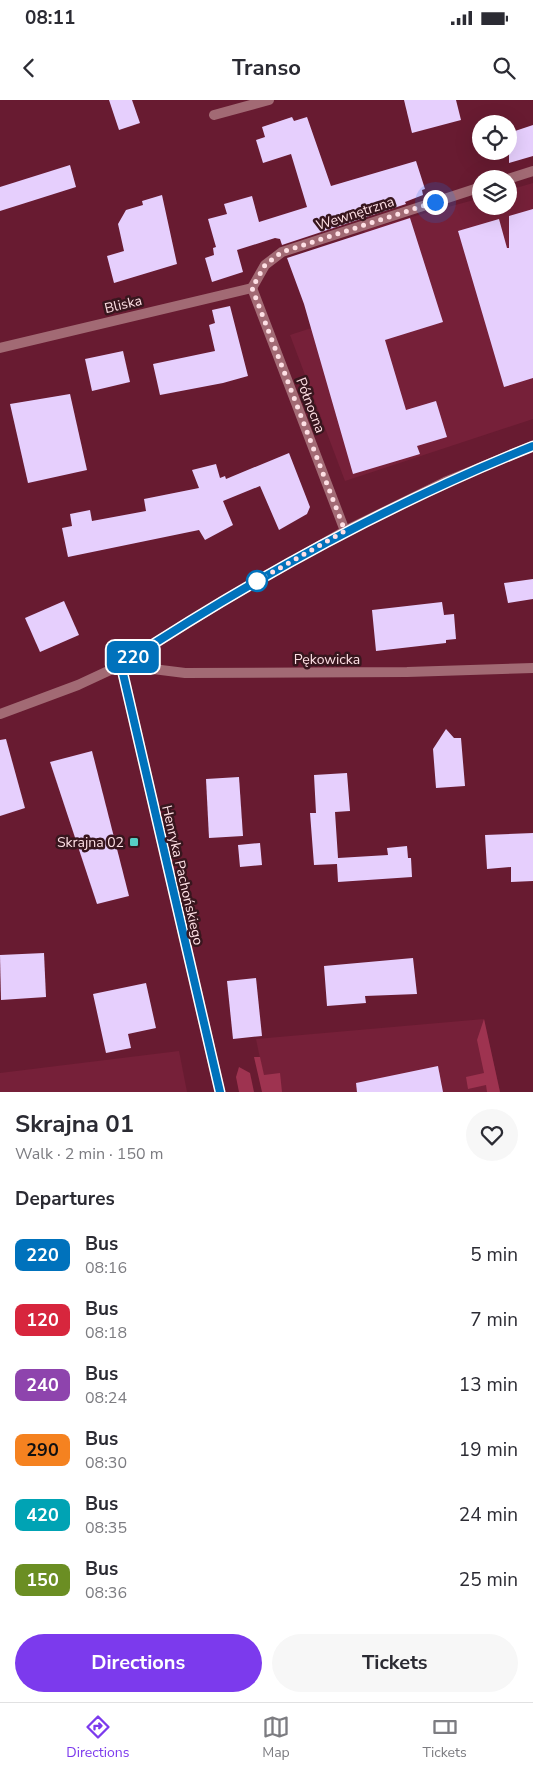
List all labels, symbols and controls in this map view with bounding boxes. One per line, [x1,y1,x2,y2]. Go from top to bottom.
text: 08:11 [25,5,75,31]
text: Transo [232,53,301,83]
icon: back [15,54,43,82]
icon: search [490,54,518,82]
map controls [472,115,517,215]
button: locate [472,115,517,160]
button: layers [472,170,517,215]
your location [423,190,448,215]
street label: Wewnętrzna [314,192,397,235]
street label: Bliska [102,291,144,318]
street label: Północna [291,375,330,436]
unlabelled marker [246,570,268,592]
line badge: 220 [104,641,162,673]
text: 220 [117,645,149,669]
street label: Pękowicka [294,650,360,669]
street label: Henryka Pachońskiego [157,803,208,947]
place label: Skrajna 02 [57,833,124,852]
marker: Skrajna 02 [128,836,140,848]
text: Skrajna 01 [15,1108,134,1140]
button: heart [466,1109,518,1161]
text: Walk · 2 min · 150 m [15,1143,163,1165]
text: Departures [15,1186,115,1212]
text: Bus [85,1231,118,1257]
text: 5 min [470,1242,518,1268]
text: 220 [26,1243,59,1267]
text: 08:16 [85,1257,127,1279]
text: Bus [85,1296,118,1322]
text: 7 min [470,1307,518,1333]
text: 120 [26,1308,59,1332]
text: 08:18 [85,1322,127,1344]
text: Bus [85,1361,118,1387]
text: 13 min [459,1372,518,1398]
text: 240 [26,1373,59,1397]
text: 08:24 [85,1387,127,1409]
text: Bus [85,1426,118,1452]
text: 19 min [459,1437,518,1463]
text: 290 [26,1438,59,1462]
text: 08:30 [85,1452,127,1474]
text: Bus [85,1491,118,1517]
text: 24 min [459,1502,518,1528]
text: 420 [26,1503,59,1527]
text: 08:35 [85,1517,127,1539]
text: Bus [85,1556,118,1582]
text: 25 min [459,1567,518,1593]
text: 150 [26,1568,59,1592]
text: 08:36 [85,1582,127,1604]
button: Directions [15,1634,262,1692]
button: Tickets [272,1634,518,1692]
tab: Directions [66,1713,129,1762]
tab: Map [262,1713,290,1762]
tab: Tickets [423,1713,467,1762]

